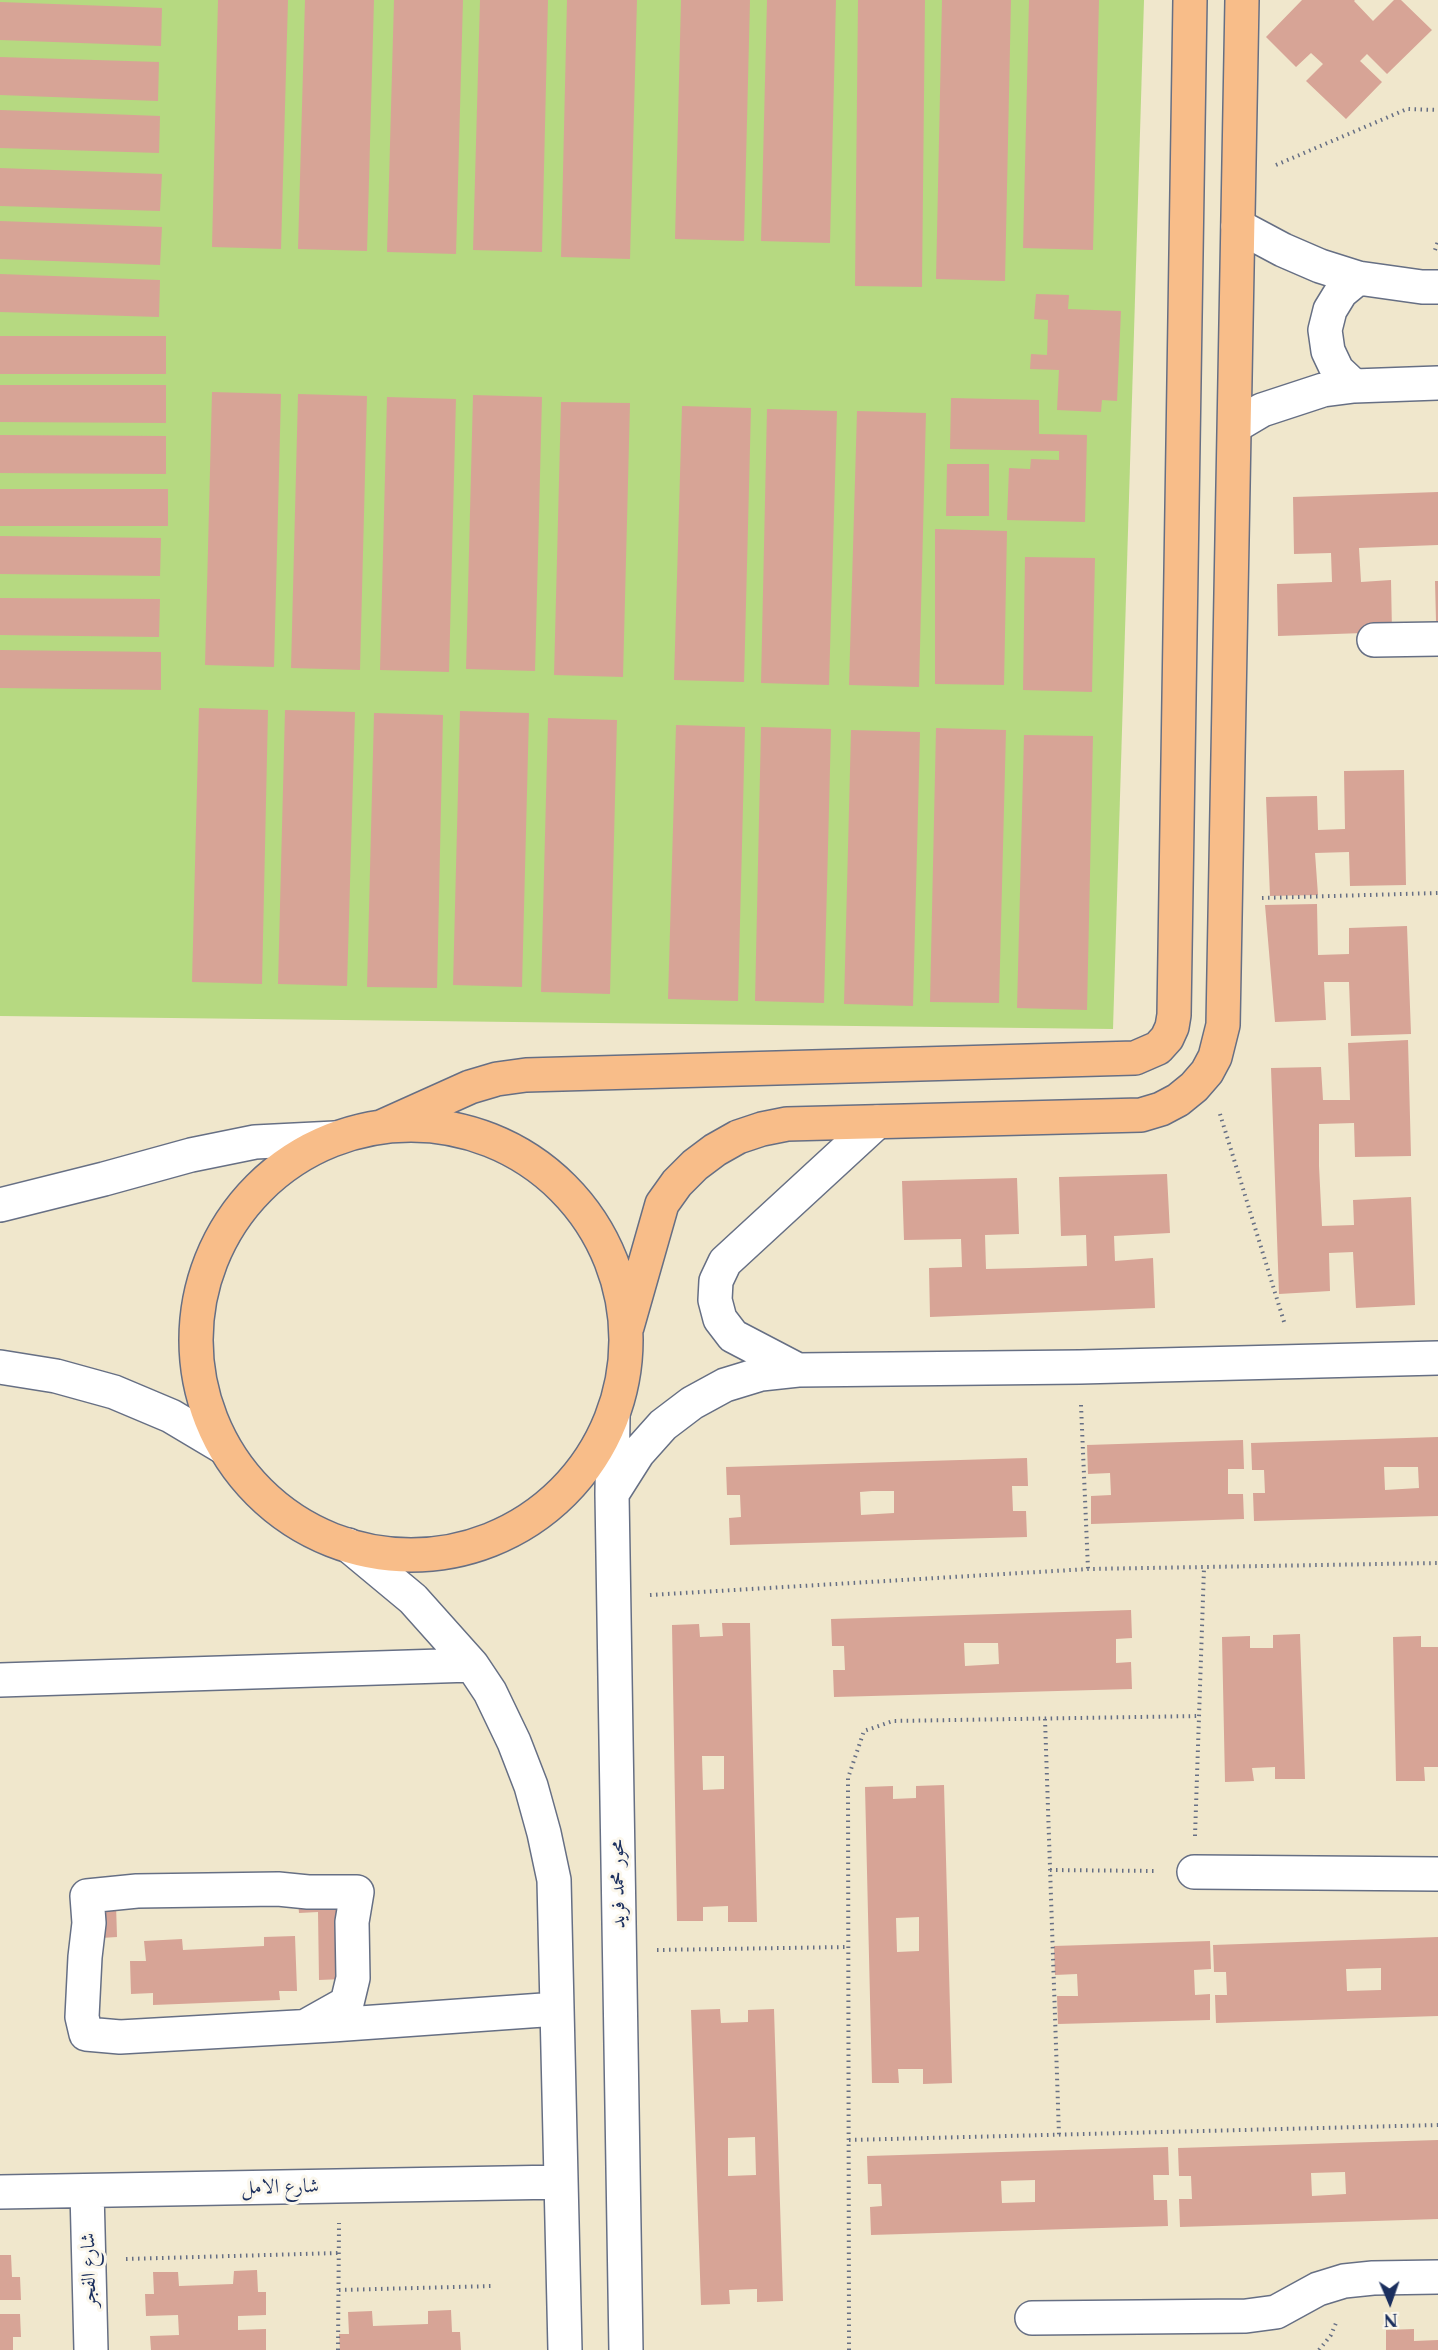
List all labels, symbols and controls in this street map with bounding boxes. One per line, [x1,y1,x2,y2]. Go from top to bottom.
street label: محور محمد فريد [605,1839,631,1929]
street label: شارع الامل [241,2174,319,2200]
street label: شارع الفجر [76,2233,102,2307]
north arrow [1360,2272,1420,2332]
text: N [1383,2310,1398,2330]

